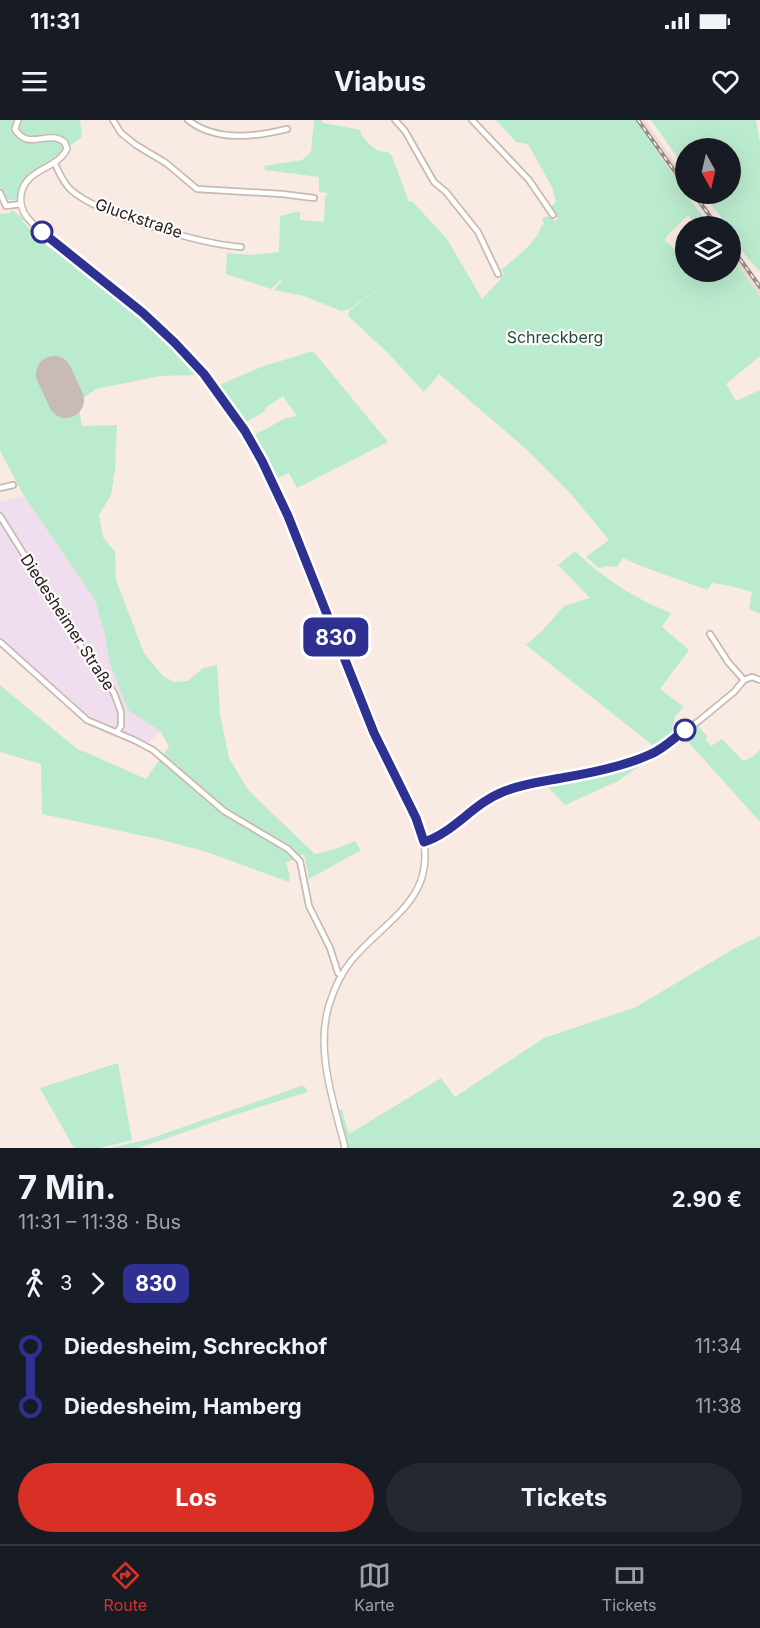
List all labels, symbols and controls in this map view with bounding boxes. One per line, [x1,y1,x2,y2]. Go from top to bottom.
text: 11:31 [30,8,80,34]
icon: menu [18,65,51,98]
text: Viabus [334,65,426,98]
icon: heart [709,65,742,98]
north arrow [675,138,741,204]
map controls [675,138,741,282]
street label: Gluckstraße [93,194,185,242]
button: layers [675,216,741,282]
unlabelled marker [31,221,53,243]
park label: Schreckberg [507,327,603,347]
street label: Diedesheimer Straße [16,550,120,694]
line badge: 830 [302,618,370,656]
text: 830 [315,625,357,650]
unlabelled marker [674,719,696,741]
text: 7 Min. [18,1167,116,1207]
text: 2.90 € [672,1186,742,1212]
text: 11:31 – 11:38 · Bus [18,1210,181,1234]
icon: walk [18,1267,51,1300]
icon: forward [81,1267,114,1300]
text: 3 [60,1271,72,1295]
text: 830 [135,1271,177,1296]
text: Diedesheim, Schreckhof [64,1333,327,1359]
text: 11:34 [695,1334,742,1358]
text: Diedesheim, Hamberg [64,1393,302,1419]
text: 11:38 [695,1394,742,1418]
button: Los [18,1463,374,1532]
button: Tickets [386,1463,742,1532]
tab: Route [104,1559,147,1615]
tab: Karte [354,1559,395,1615]
tab: Tickets [602,1559,656,1615]

